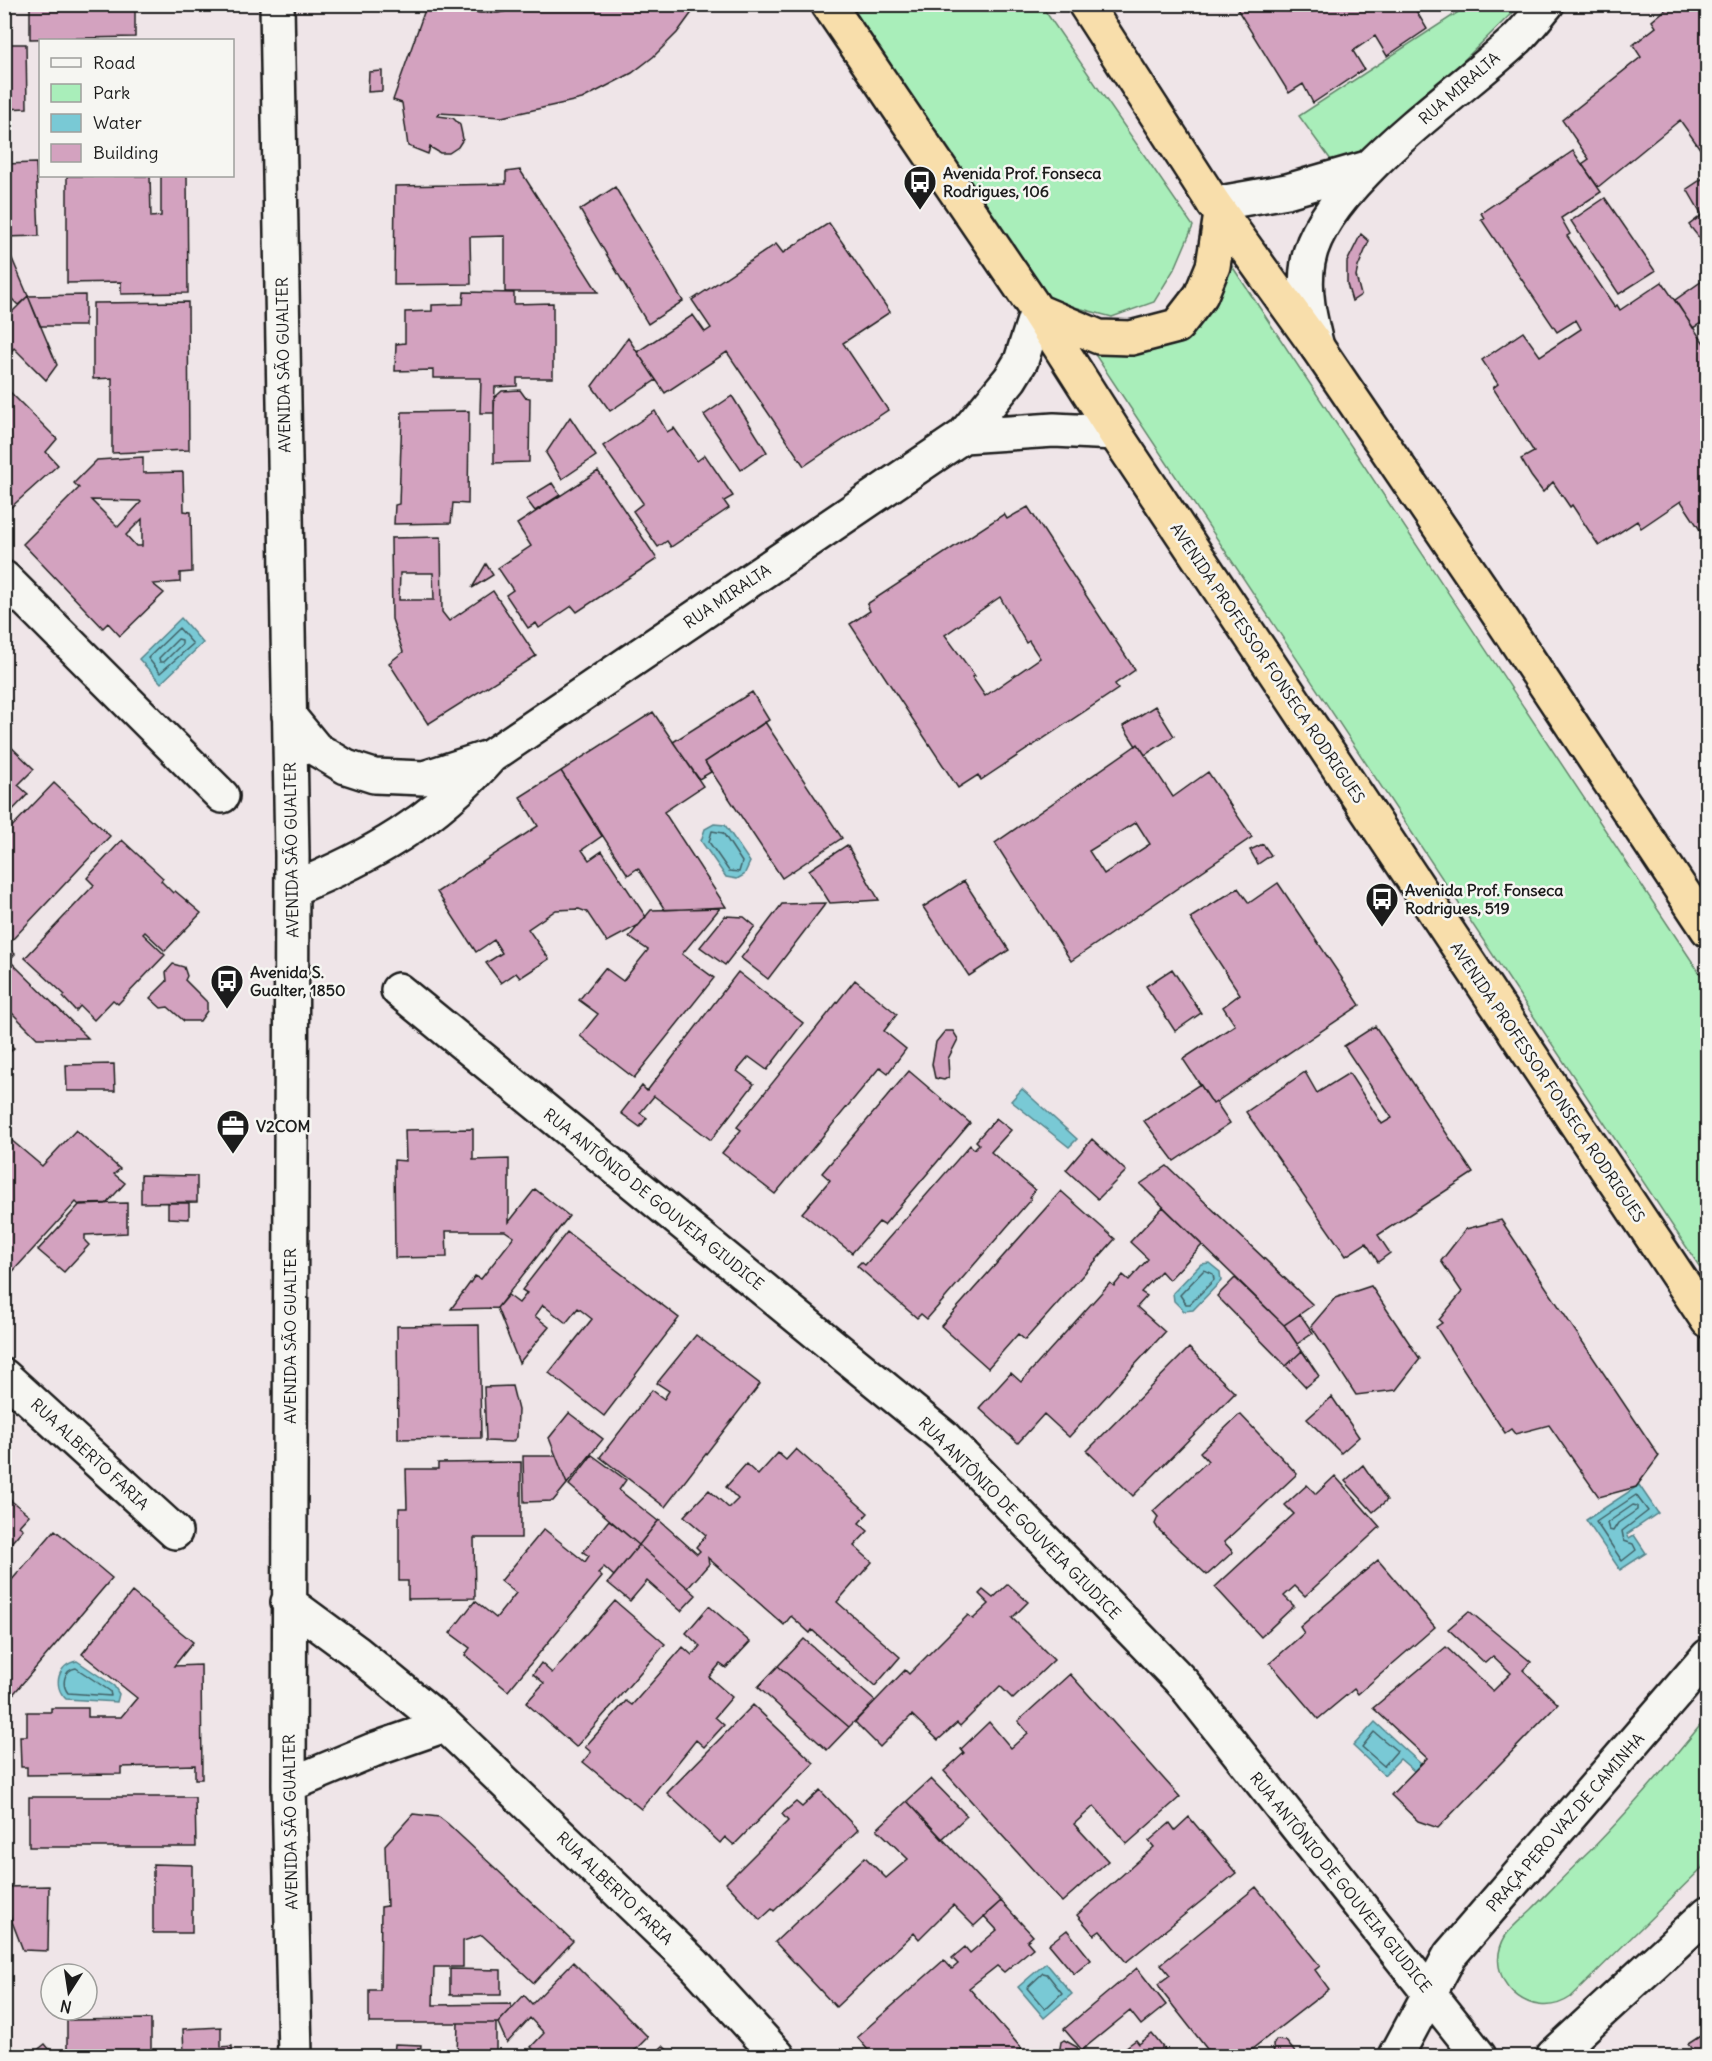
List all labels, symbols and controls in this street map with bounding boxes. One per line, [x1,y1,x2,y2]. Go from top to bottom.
legend [39,39,234,177]
street label: RUA MIRALTA [1414,47,1504,129]
text: Road [93,51,136,74]
text: Park [93,81,130,104]
text: Water [93,111,143,134]
text: Building [93,141,158,164]
place label: Avenida Prof. Fonseca Rodrigues, 106 [943,163,1101,202]
bus stop icon: Avenida Prof. Fonseca Rodrigues, 106 [902,164,938,211]
street label: AVENIDA SÃO GUALTER [271,277,295,453]
street label: AVENIDA PROFESSOR FONSECA RODRIGUES [1166,519,1370,807]
street label: RUA MIRALTA [680,560,774,632]
street label: AVENIDA SÃO GUALTER [279,762,303,938]
place label: Avenida Prof. Fonseca Rodrigues, 519 [1405,880,1563,919]
bus stop icon: Avenida Prof. Fonseca Rodrigues, 519 [1364,881,1400,928]
street label: AVENIDA PROFESSOR FONSECA RODRIGUES [1446,938,1650,1226]
place label: Avenida S. Gualter, 1850 [250,962,345,1000]
bus stop icon: Avenida S. Gualter, 1850 [209,963,245,1010]
street label: RUA ANTÔNIO DE GOUVEIA GIUDICE [540,1104,768,1294]
office icon: V2COM [215,1108,251,1155]
place label: V2COM [256,1116,310,1136]
street label: AVENIDA SÃO GUALTER [280,1248,300,1424]
street label: RUA ALBERTO FARIA [27,1394,153,1514]
street label: RUA ANTÔNIO DE GOUVEIA GIUDICE [915,1413,1125,1623]
street label: PRAÇA PERO VAZ DE CAMINHA [1482,1728,1648,1916]
street label: AVENIDA SÃO GUALTER [278,1734,302,1910]
street label: RUA ANTÔNIO DE GOUVEIA GIUDICE [1246,1768,1436,1996]
street label: RUA ALBERTO FARIA [553,1827,677,1949]
north arrow [39,1962,99,2022]
text: N [58,1996,73,2018]

